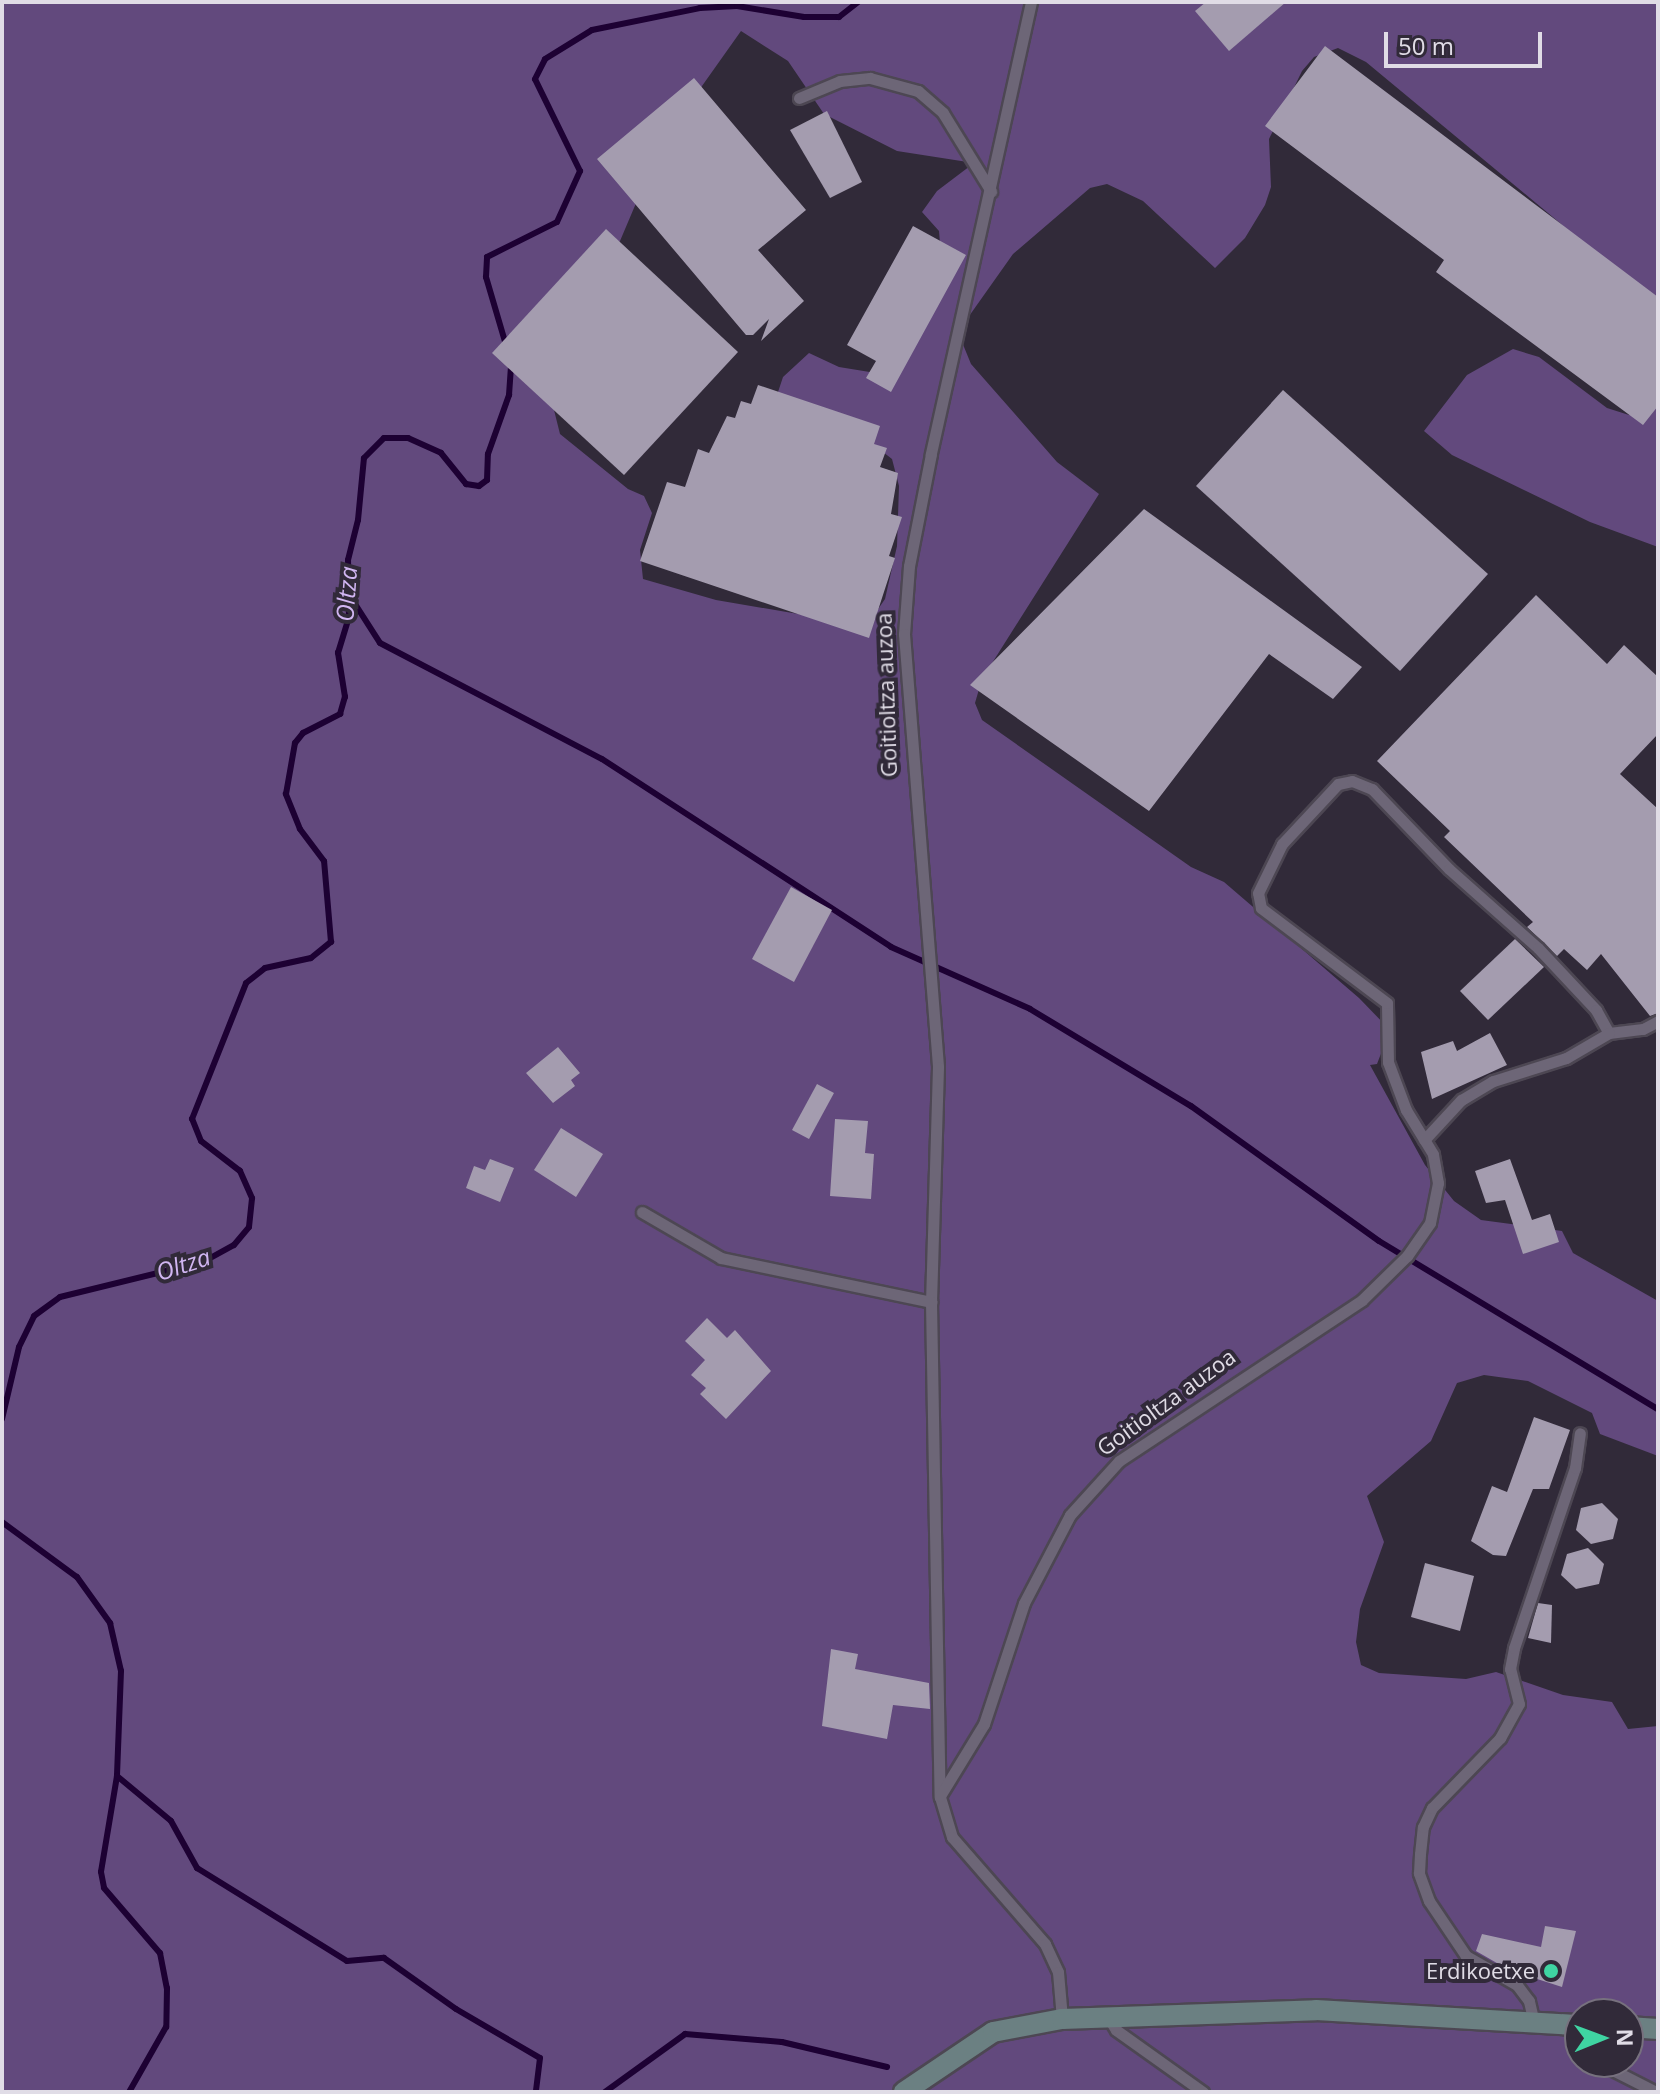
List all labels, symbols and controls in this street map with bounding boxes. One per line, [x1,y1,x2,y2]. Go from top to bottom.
scale bar [1388,16,1546,66]
text: 50 m [1398,29,1454,62]
water label: Oltza [330,565,362,623]
street label: Goitioltza auzoa [870,612,902,778]
water label: Oltza [152,1242,214,1286]
street label: Goitioltza auzoa [1092,1343,1240,1461]
place label: Erdikoetxe [1426,1958,1535,1984]
marker: Erdikoetxe [1542,1962,1560,1980]
north arrow [1564,1998,1644,2078]
text: N [1611,2028,1641,2047]

